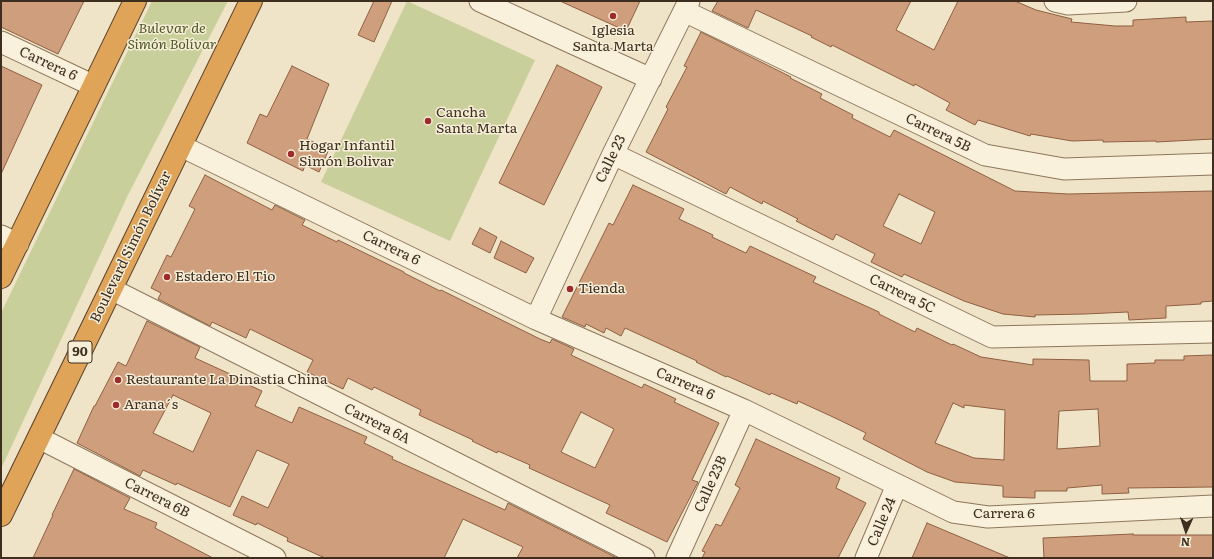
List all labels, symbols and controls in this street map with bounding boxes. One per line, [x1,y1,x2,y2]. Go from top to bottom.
marker: Iglesia Santa Marta [608,11,618,21]
park label: Bulevar de Simón Bolívar [128,21,216,54]
place label: Iglesia Santa Marta [572,23,654,56]
street label: Carrera 6 [16,43,80,85]
place label: Cancha Santa Marta [436,105,517,138]
street label: Carrera 5B [903,110,973,156]
marker: Cancha Santa Marta [423,116,433,126]
street label: Calle 23 [592,132,630,186]
place label: Hogar Infantil Simón Bolivar [299,138,395,170]
marker: Hogar Infantil Simón Bolivar [286,149,296,159]
street label: Boulevard Simón Bolívar [87,169,175,325]
street label: Carrera 6 [360,227,422,269]
place label: Estadero El Tio [175,269,276,285]
street label: Carrera 5C [866,271,938,317]
marker: Estadero El Tio [162,272,172,282]
place label: Tienda [578,281,625,297]
marker: Tienda [565,284,575,294]
road number: 90 [68,341,92,363]
street label: Carrera 6 [653,364,717,404]
place label: Restaurante La Dinastia China [126,372,328,388]
marker: Restaurante La Dinastia China [113,375,123,385]
place label: Arana´s [124,397,178,413]
marker: Arana´s [111,400,121,410]
street label: Carrera 6A [341,400,413,448]
street label: Calle 23B [691,453,731,515]
street label: Carrera 6B [122,474,192,522]
street label: Calle 24 [864,495,900,549]
street label: Carrera 6 [973,506,1035,522]
north arrow [1166,511,1206,551]
text: N [1180,535,1190,551]

